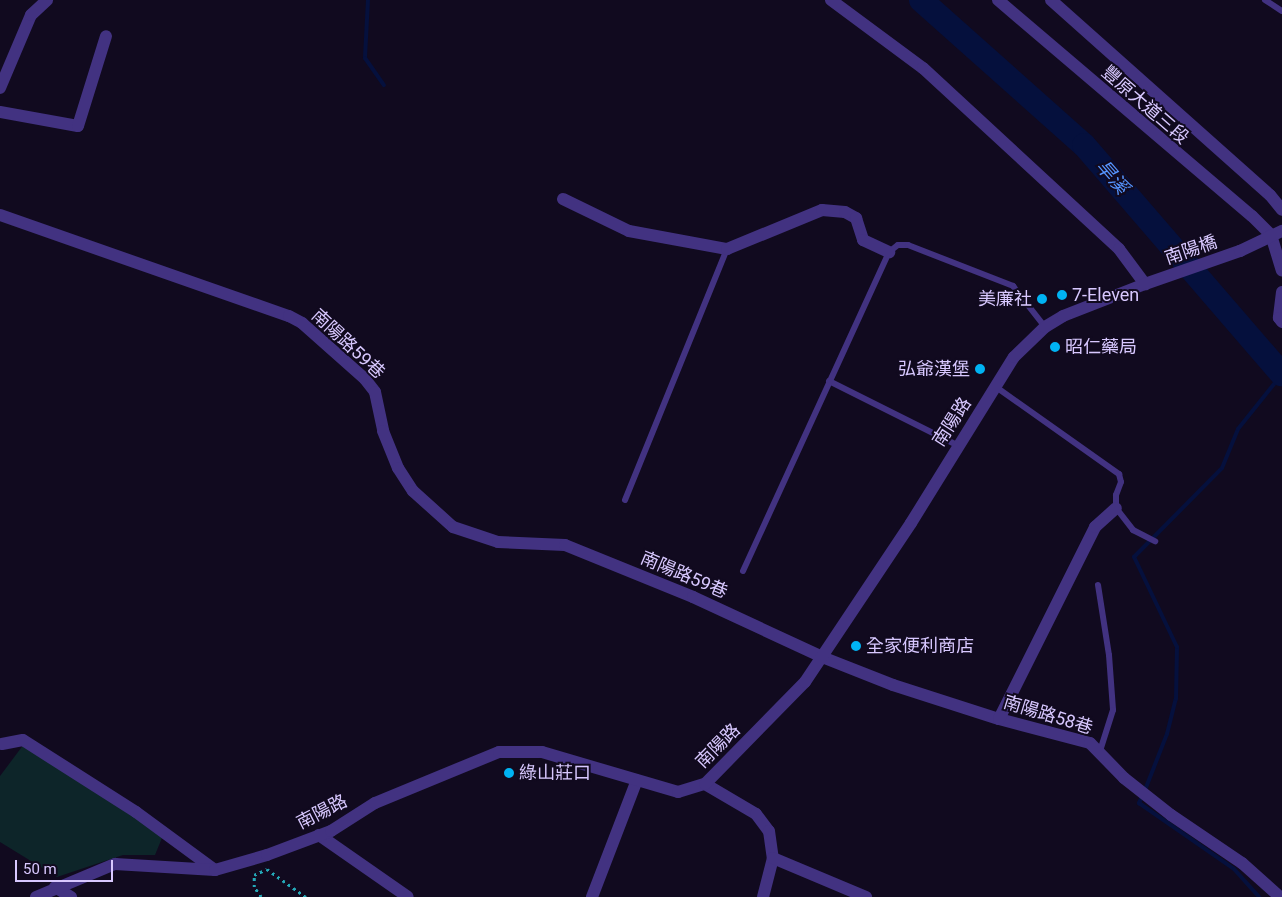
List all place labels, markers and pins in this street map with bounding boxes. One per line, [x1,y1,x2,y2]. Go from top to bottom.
place label: 7-Eleven [1072,284,1139,306]
place label: 美廉社 [978,288,1032,310]
marker: 7-Eleven [1056,289,1068,301]
marker: 美廉社 [1036,293,1048,305]
place label: 昭仁藥局 [1065,336,1137,358]
marker: 昭仁藥局 [1049,341,1061,353]
place label: 弘爺漢堡 [898,358,970,380]
marker: 弘爺漢堡 [974,363,986,375]
place label: 全家便利商店 [866,635,974,657]
marker: 全家便利商店 [850,640,862,652]
place label: 綠山莊口 [519,762,591,784]
marker: 綠山莊口 [503,767,515,779]

